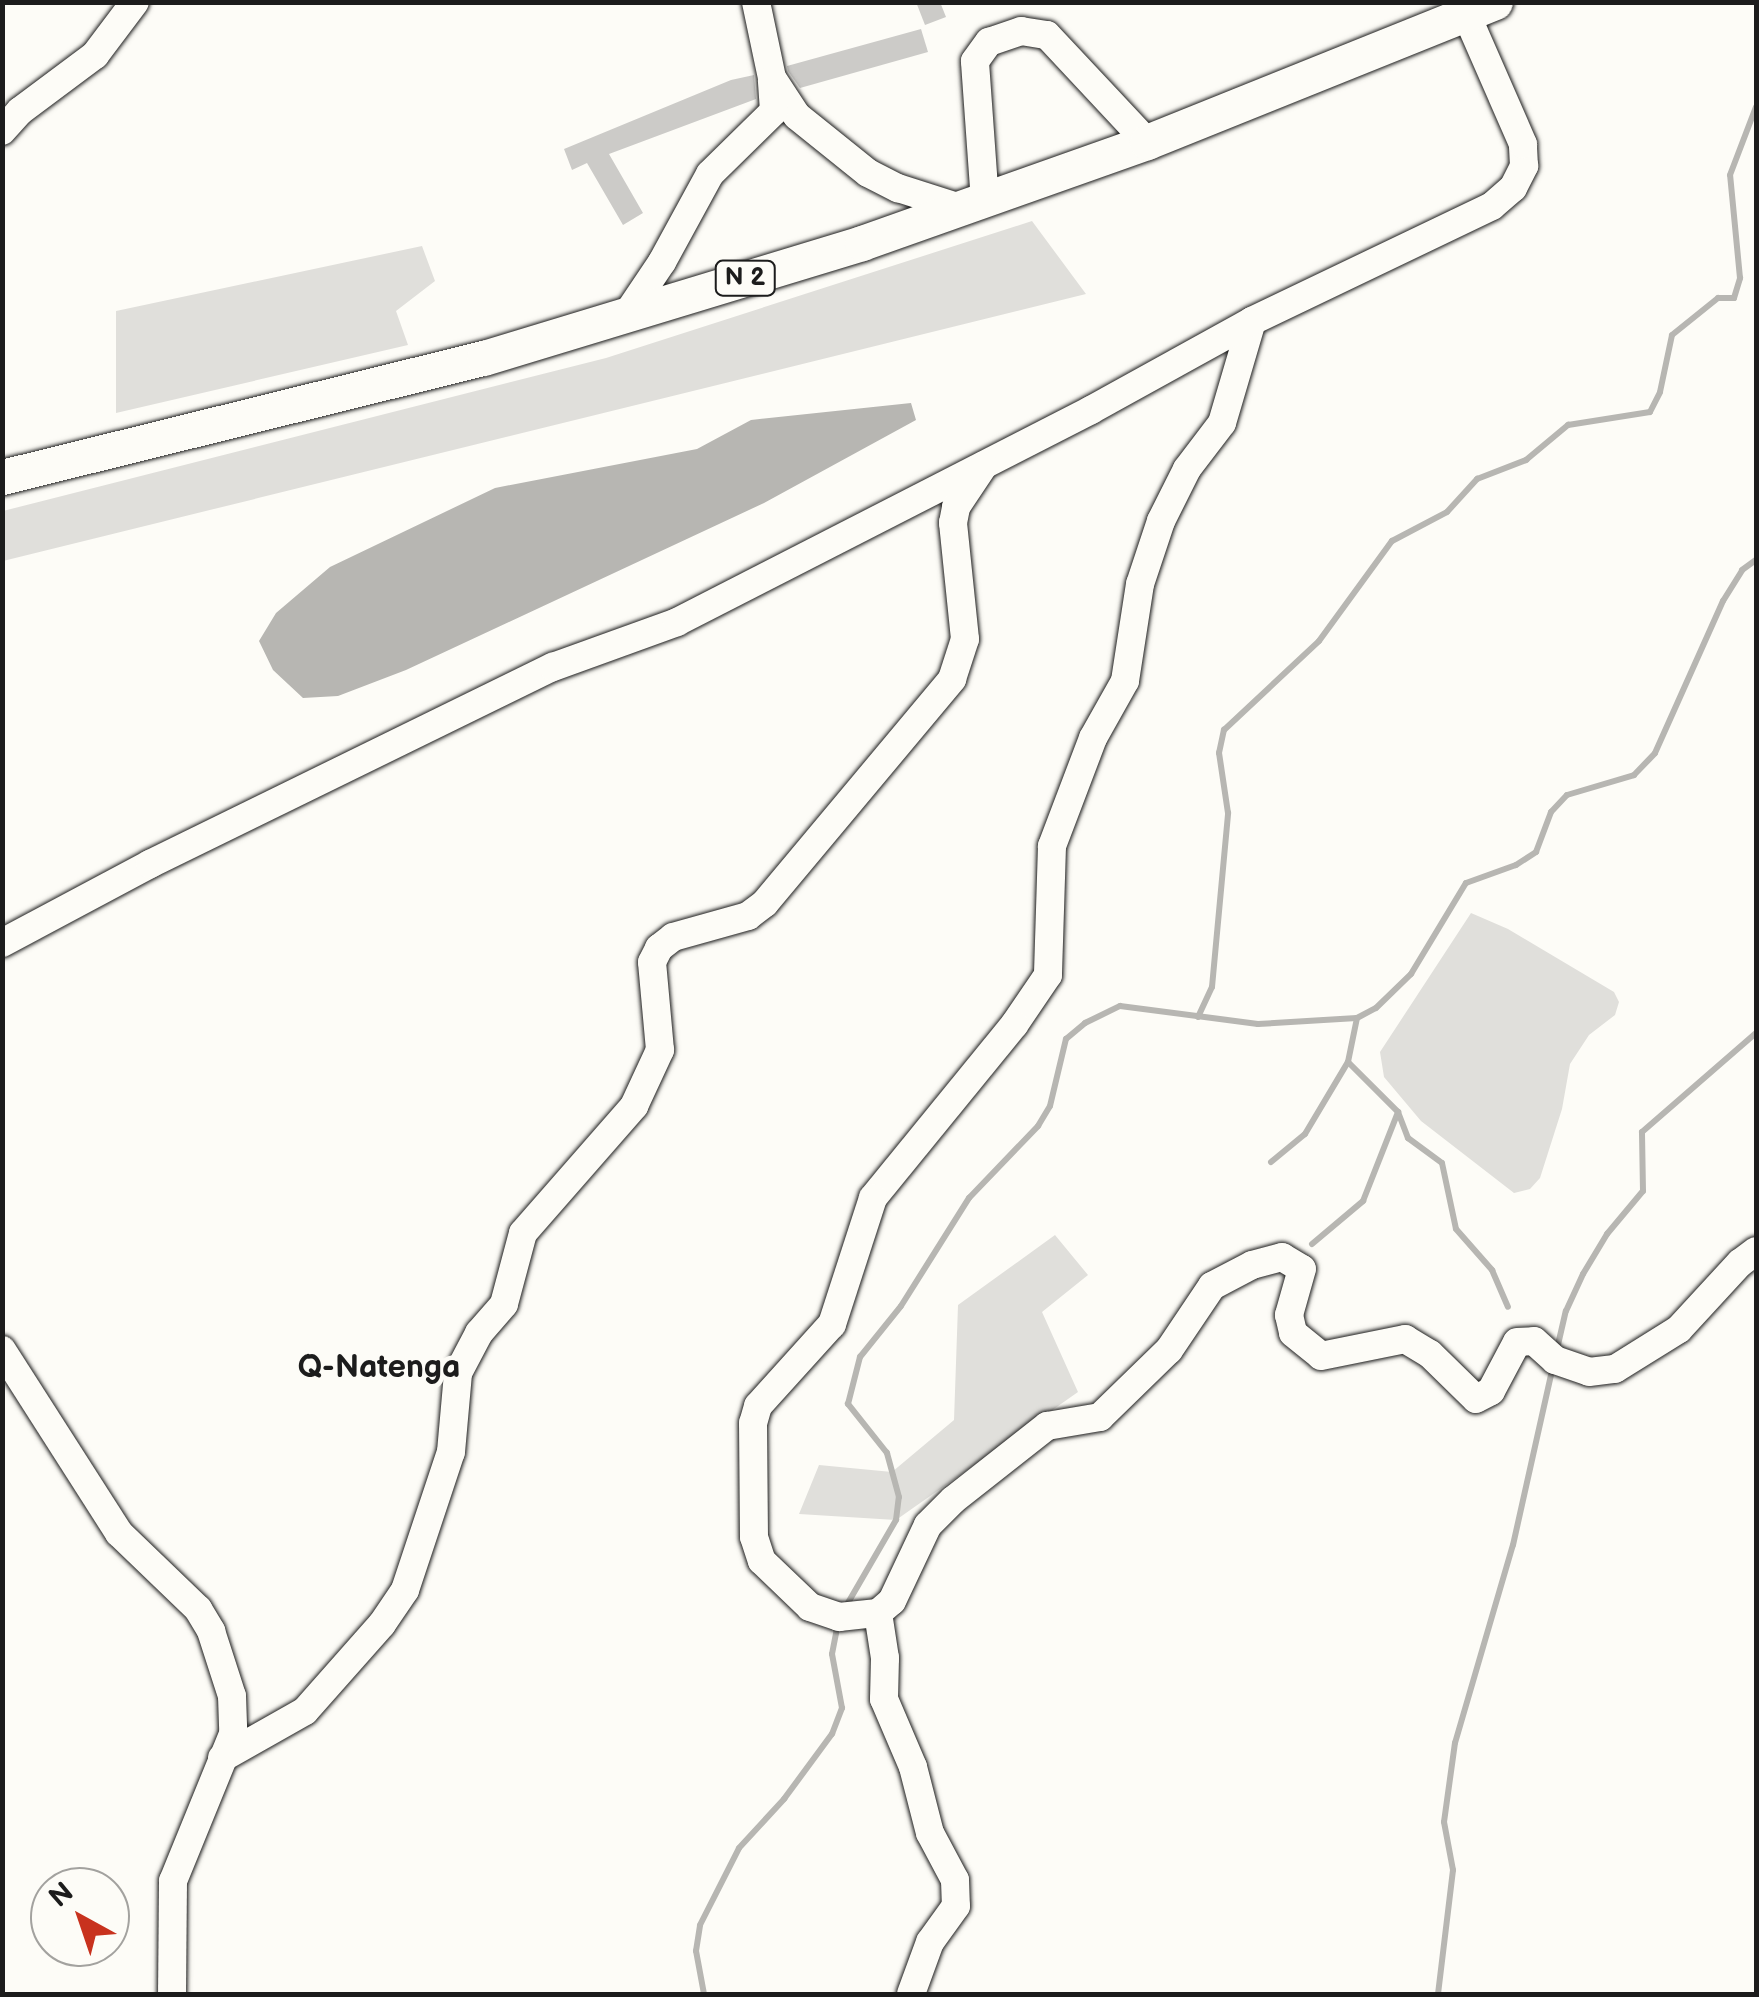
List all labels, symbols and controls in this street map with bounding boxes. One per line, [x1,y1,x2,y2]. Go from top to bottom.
road number: N 2 [712,258,778,298]
district label: Q-Natenga [298,1349,460,1387]
north arrow [30,1867,130,1967]
text: N [43,1876,80,1915]

